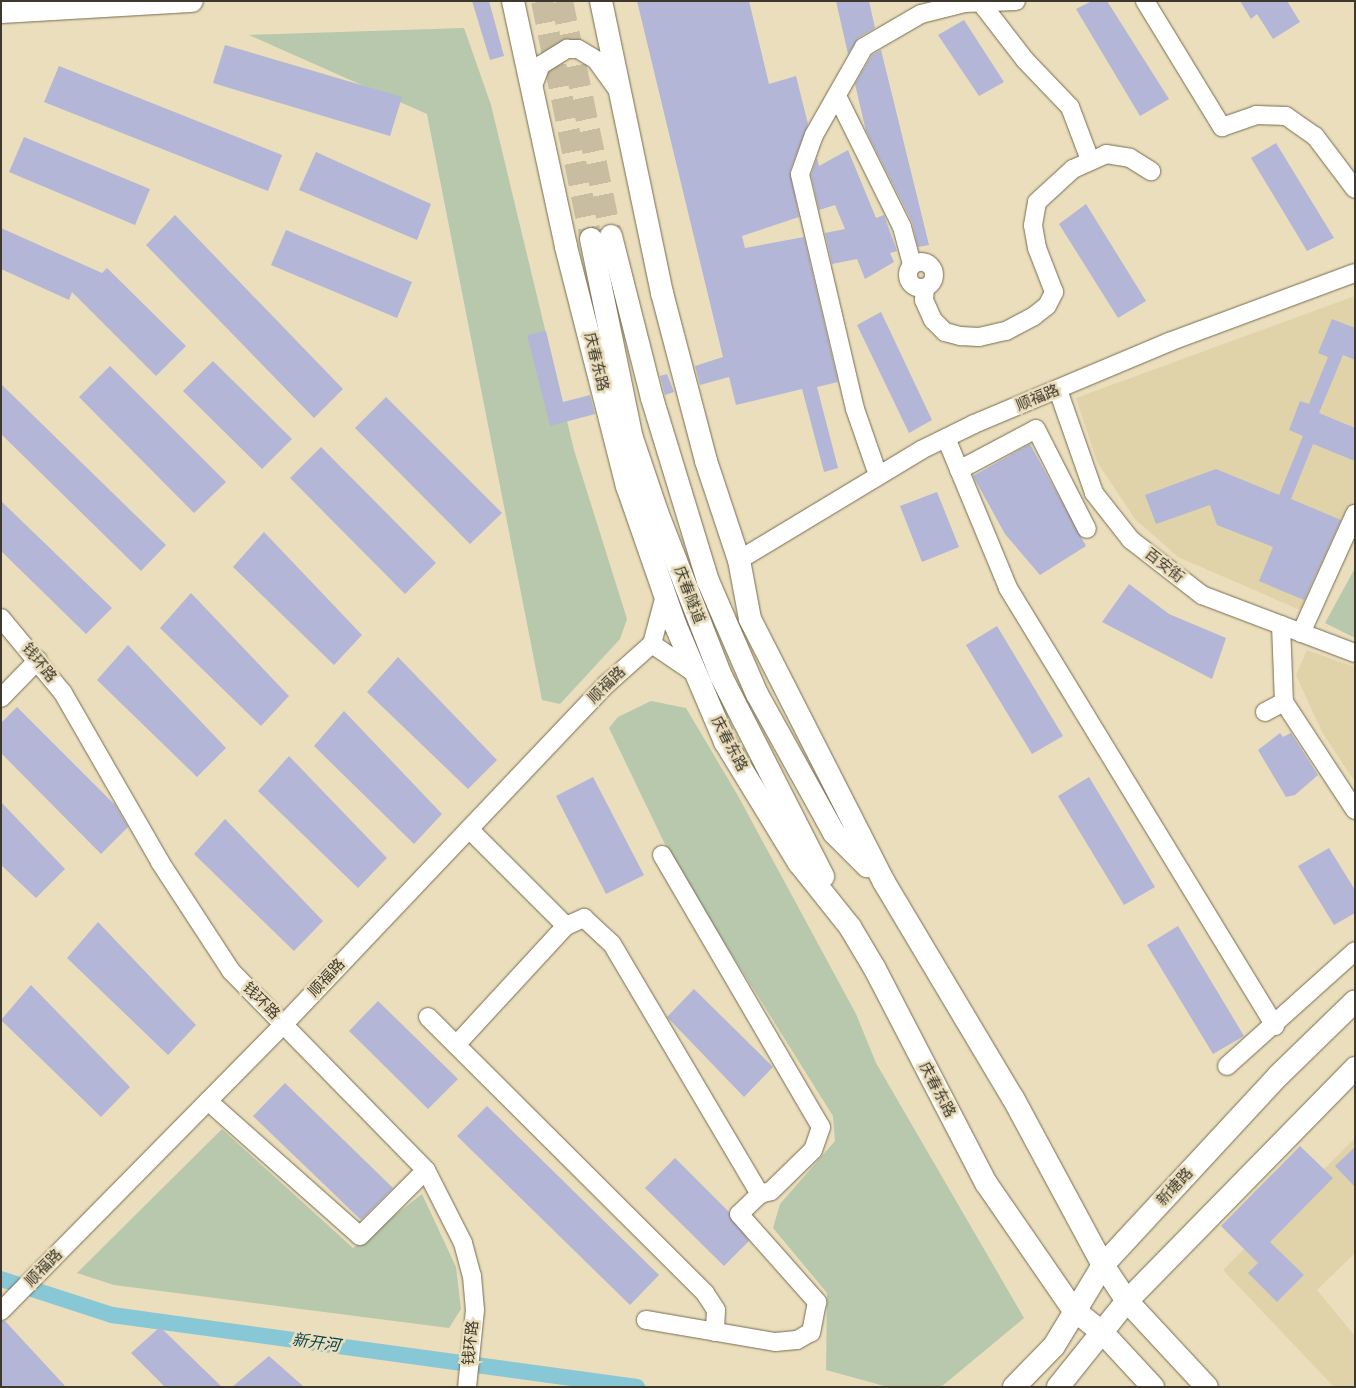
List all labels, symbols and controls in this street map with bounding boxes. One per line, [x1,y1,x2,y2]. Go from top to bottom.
street label: 庆春东路 [580,331,612,393]
street label: 顺福路 [1014,381,1062,415]
street label: 百安街 [1141,545,1187,587]
street label: 庆春隧道 [670,564,708,626]
street label: 钱环路 [18,640,60,686]
street label: 顺福路 [585,663,629,707]
street label: 庆春东路 [707,713,751,775]
street label: 顺福路 [305,955,349,1001]
street label: 钱环路 [239,979,283,1023]
street label: 庆春东路 [915,1059,959,1121]
street label: 新塘路 [1153,1164,1197,1210]
street label: 顺福路 [22,1246,66,1290]
street label: 钱环路 [460,1320,482,1366]
water label: 新开河 [291,1330,341,1356]

